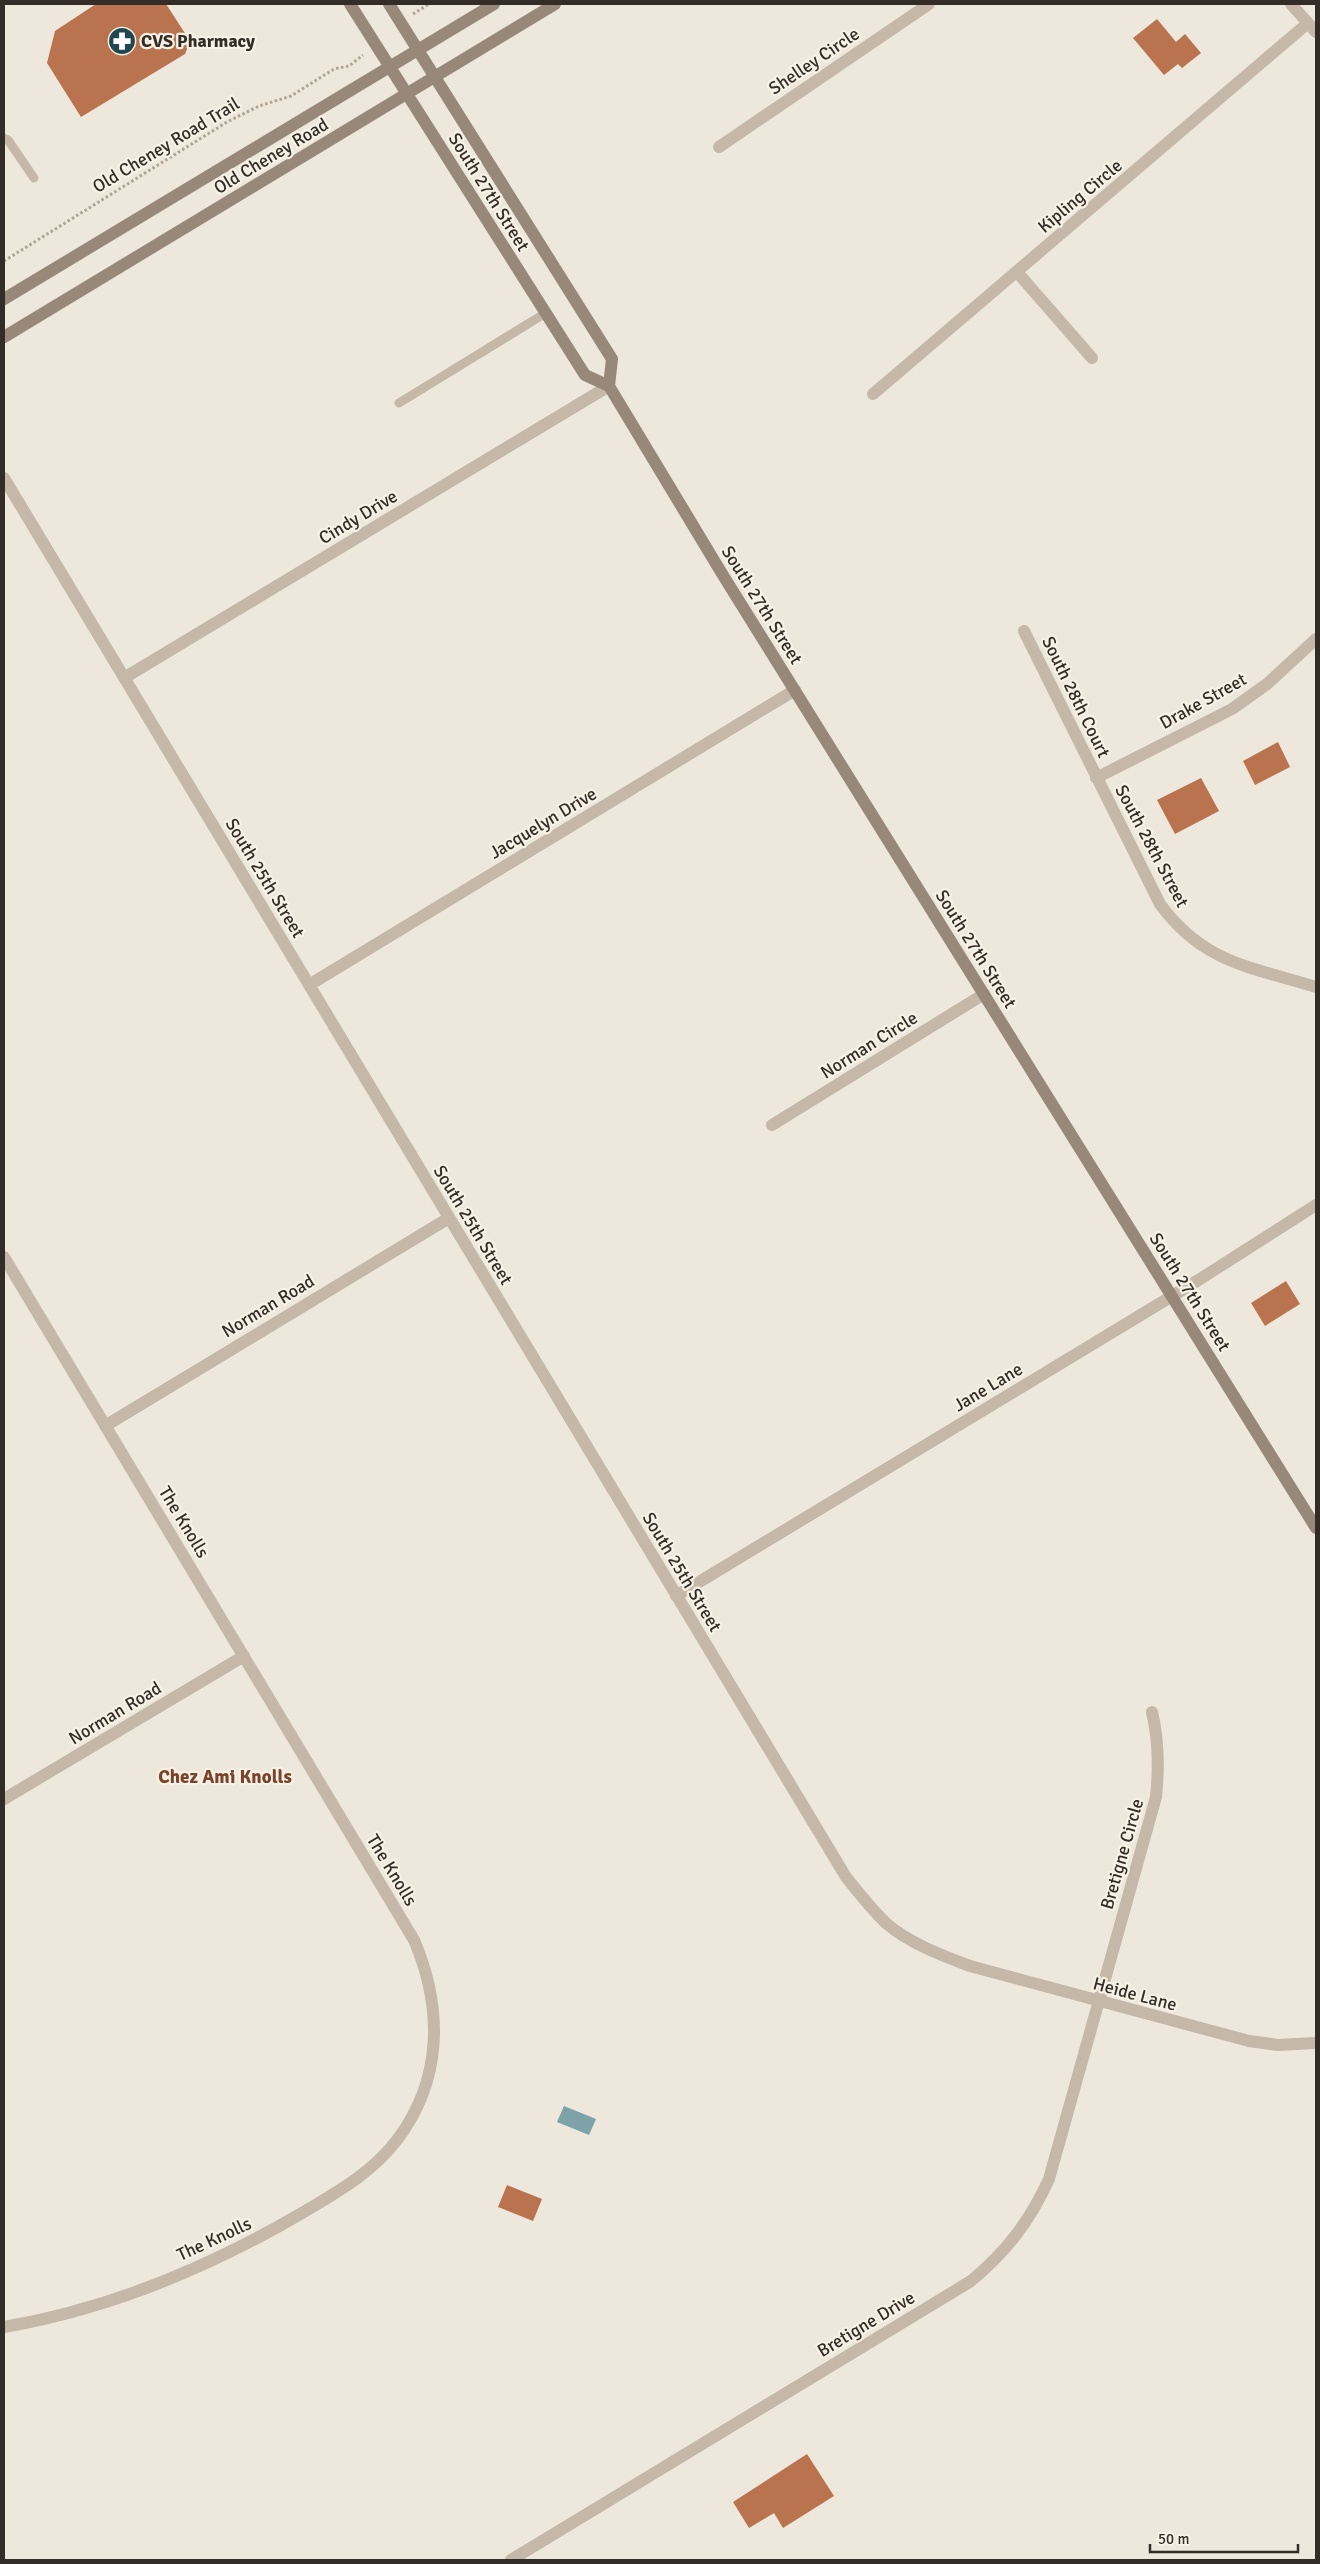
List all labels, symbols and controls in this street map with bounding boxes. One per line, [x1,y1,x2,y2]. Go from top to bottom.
street label: Shelley Circle [764,23,864,99]
pharmacy icon: CVS Pharmacy [107,26,137,56]
place label: CVS Pharmacy [141,30,255,52]
street label: Old Cheney Road Trail [89,92,243,198]
street label: Old Cheney Road [210,113,332,199]
street label: South 27th Street [444,129,534,255]
street label: Kipling Circle [1033,154,1127,238]
street label: Cindy Drive [315,485,401,549]
street label: South 27th Street [717,542,807,668]
street label: South 28th Court [1037,633,1115,761]
street label: Drake Street [1156,668,1250,734]
street label: South 28th Street [1110,781,1194,911]
street label: Jacquelyn Drive [485,782,601,864]
street label: South 25th Street [221,814,309,942]
street label: South 27th Street [931,886,1021,1012]
street label: Norman Circle [816,1007,922,1083]
street label: South 25th Street [429,1161,517,1289]
street label: South 27th Street [1145,1229,1235,1355]
street label: Norman Road [218,1270,318,1342]
street label: Jane Lane [949,1358,1027,1416]
street label: The Knolls [154,1482,214,1562]
street label: South 25th Street [638,1508,726,1636]
street label: Norman Road [65,1677,165,1749]
district label: Chez Ami Knolls [158,1765,292,1789]
street label: Bretigne Circle [1096,1796,1148,1912]
street label: The Knolls [362,1830,422,1910]
street label: Heide Lane [1091,1972,1179,2016]
street label: The Knolls [173,2212,255,2266]
street label: Bretigne Drive [813,2286,919,2362]
scale bar [1150,2522,1298,2554]
text: 50 m [1158,2530,1189,2548]

